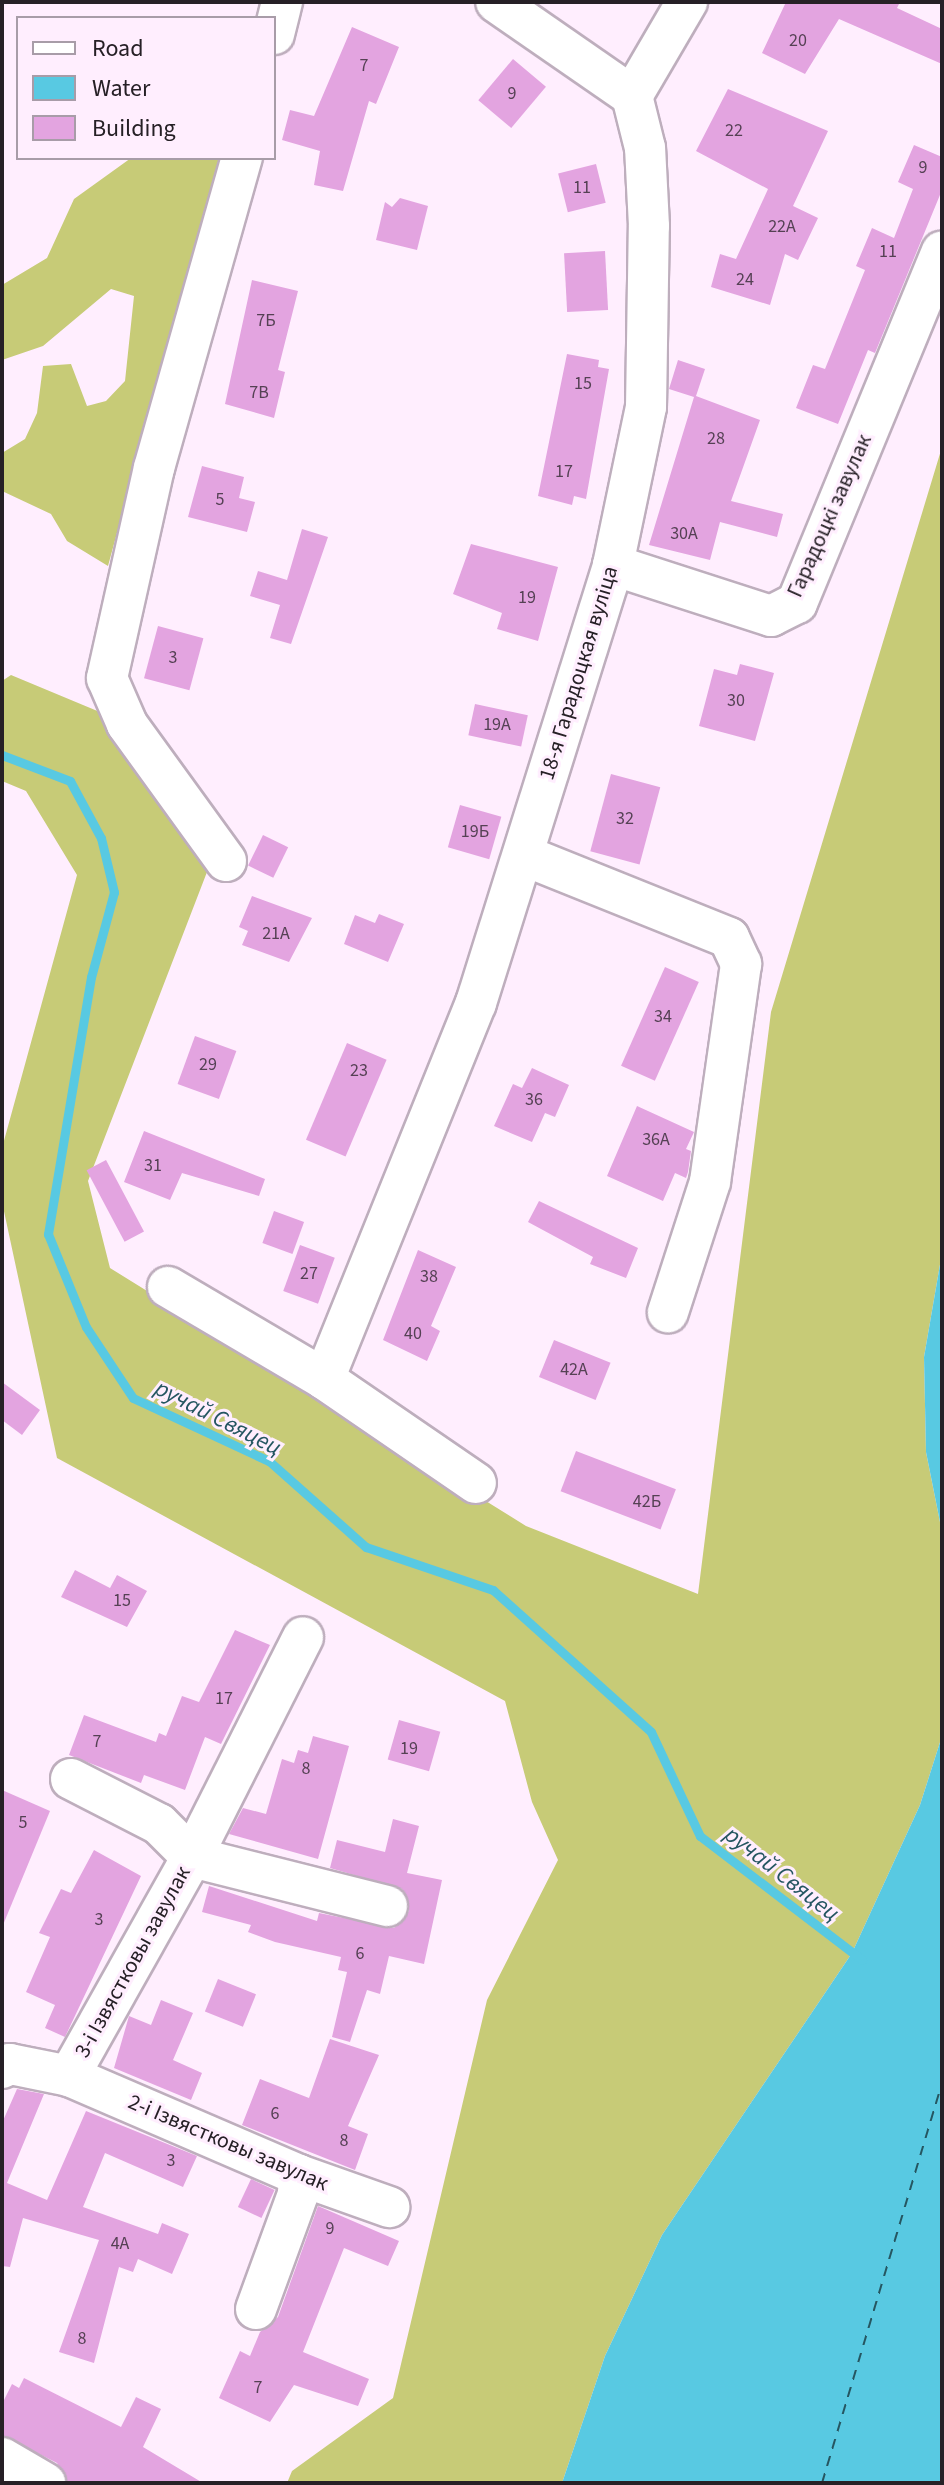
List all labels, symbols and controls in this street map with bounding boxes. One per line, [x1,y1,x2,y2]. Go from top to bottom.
legend [16,16,276,160]
house number: 20 [789,30,807,52]
text: Road [92,31,144,66]
house number: 7 [360,55,368,77]
text: Water [92,71,150,106]
house number: 9 [508,83,516,105]
text: Building [92,111,176,146]
house number: 22 [725,120,743,142]
house number: 9 [919,157,927,179]
house number: 11 [573,177,591,199]
house number: 22А [768,216,796,238]
house number: 11 [879,241,897,263]
house number: 24 [736,269,754,291]
house number: 7Б [256,310,276,332]
house number: 15 [574,373,592,395]
house number: 7В [249,382,269,404]
house number: 28 [707,428,725,450]
street label: Гарадоцкі завулак [782,430,878,602]
house number: 17 [555,461,573,483]
house number: 5 [216,489,224,511]
house number: 30А [670,523,698,545]
street label: 18-я Гарадоцкая вуліца [534,563,624,783]
house number: 19 [518,587,536,609]
house number: 3 [169,647,177,669]
house number: 30 [727,690,745,712]
house number: 19А [483,714,511,736]
house number: 32 [616,808,634,830]
house number: 19Б [461,821,489,843]
house number: 21А [262,923,290,945]
house number: 34 [654,1006,672,1028]
house number: 29 [199,1054,217,1076]
house number: 23 [350,1060,368,1082]
house number: 36 [525,1089,543,1111]
house number: 36А [642,1129,670,1151]
house number: 31 [144,1155,162,1177]
house number: 27 [300,1263,318,1285]
house number: 38 [420,1266,438,1288]
house number: 40 [404,1323,422,1345]
house number: 42А [560,1359,588,1381]
water label: ручай Свяцец [150,1374,286,1462]
house number: 42Б [633,1491,661,1513]
house number: 15 [113,1590,131,1612]
house number: 17 [215,1688,233,1710]
house number: 7 [93,1731,101,1753]
house number: 19 [400,1738,418,1760]
house number: 8 [302,1758,310,1780]
house number: 5 [19,1812,27,1834]
water label: ручай Свяцец [719,1820,845,1928]
street label: 3-і Ізвястковы завулак [69,1862,197,2062]
house number: 3 [95,1909,103,1931]
house number: 6 [356,1943,364,1965]
street label: 2-і Ізвястковы завулак [124,2089,332,2197]
house number: 6 [271,2103,279,2125]
house number: 8 [340,2130,348,2152]
house number: 3 [167,2150,175,2172]
house number: 9 [326,2218,334,2240]
house number: 4А [111,2233,129,2255]
house number: 8 [78,2328,86,2350]
house number: 7 [254,2377,262,2399]

